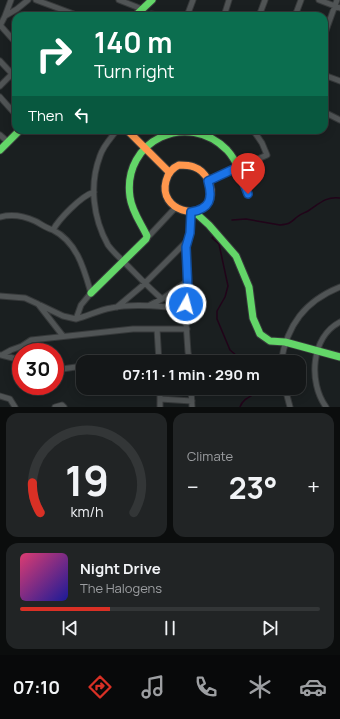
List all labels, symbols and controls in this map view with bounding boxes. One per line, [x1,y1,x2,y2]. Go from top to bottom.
text: 140 m [94,23,173,61]
icon: right [28,28,80,80]
text: Turn right [94,59,175,83]
icon: left [71,104,93,126]
text: Then [28,105,63,126]
pin [231,153,265,194]
icon: arrive [237,159,259,181]
position arrow [165,283,207,325]
speed limit sign: 30 [12,343,64,395]
text: 07:11 · 1 min · 290 m [122,364,260,385]
text: Climate [187,447,233,465]
text: 19 [64,452,109,508]
text: 23° [229,467,278,508]
text: − [187,472,199,502]
text: + [307,472,320,502]
text: km/h [70,502,103,521]
text: Night Drive [80,558,161,579]
text: The Halogens [80,579,162,597]
icon: previous [59,617,81,639]
icon: pause [159,617,181,639]
icon: next [259,617,281,639]
icon: directions [86,673,114,701]
icon: music [139,673,167,701]
icon: phone [192,673,220,701]
icon: climate [246,673,274,701]
icon: car [299,673,327,701]
text: 07:10 [13,675,60,699]

